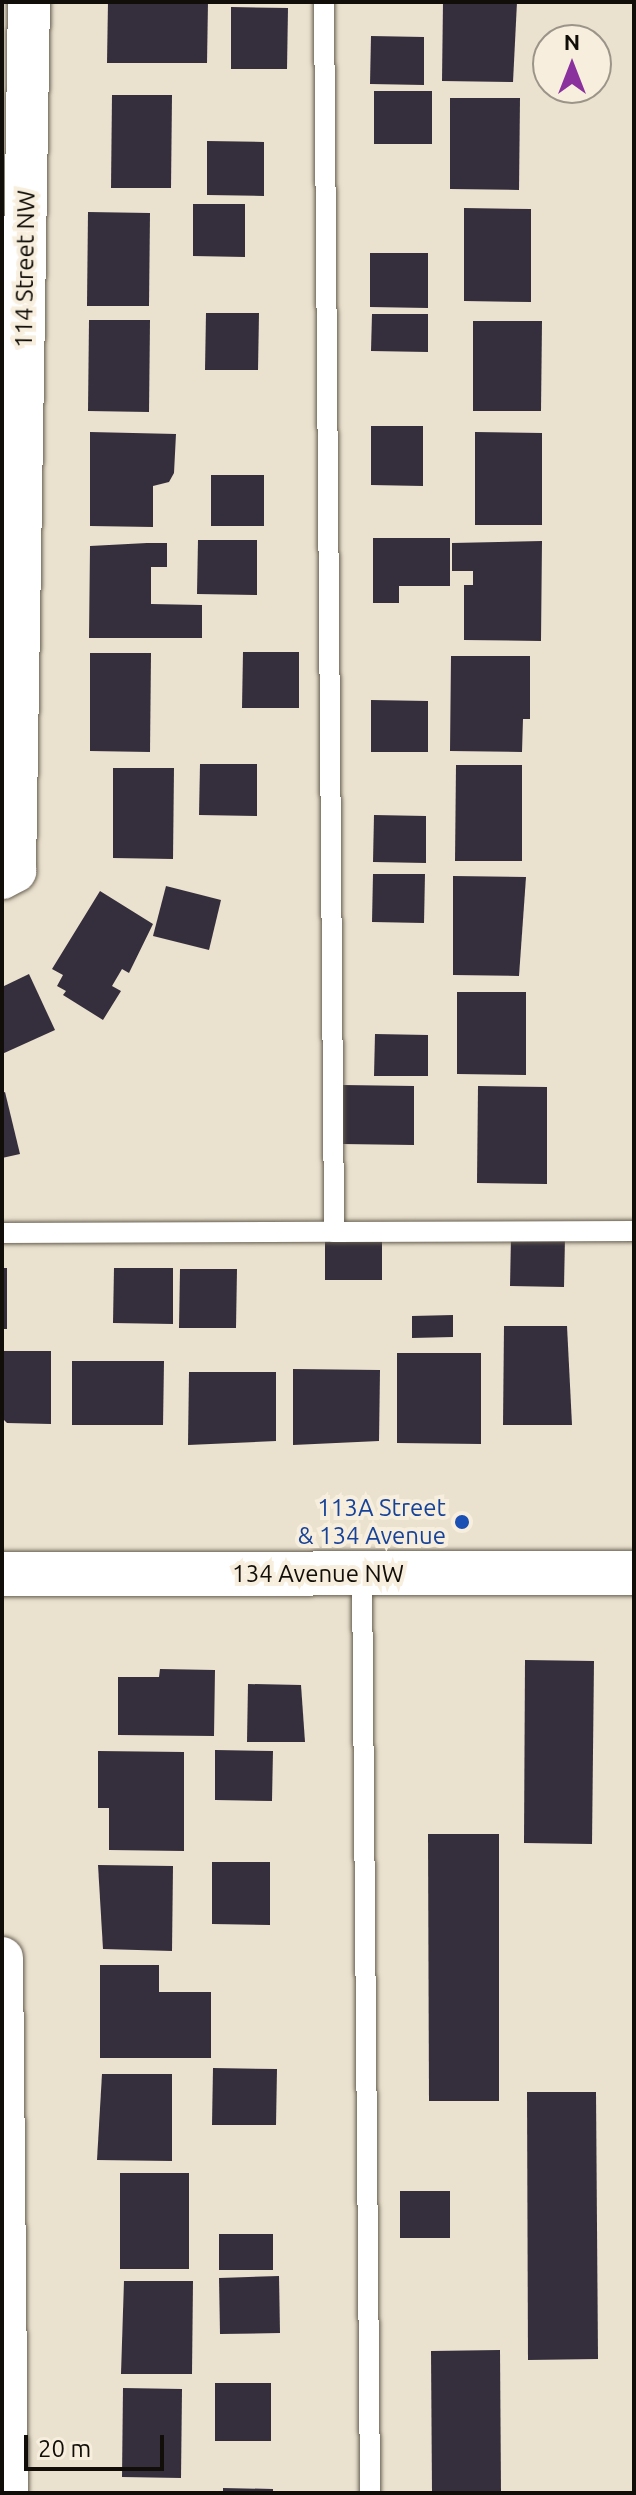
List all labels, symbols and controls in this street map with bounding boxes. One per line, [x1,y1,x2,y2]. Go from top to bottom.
north arrow [532,24,612,104]
text: N [564,29,580,54]
street label: 114 Street NW [9,190,41,348]
place label: 113A Street & 134 Avenue [298,1494,446,1550]
marker: 113A Street & 134 Avenue [453,1513,471,1531]
street label: 134 Avenue NW [232,1560,404,1588]
scale bar [28,2419,168,2469]
text: 20 m [38,2435,91,2462]

